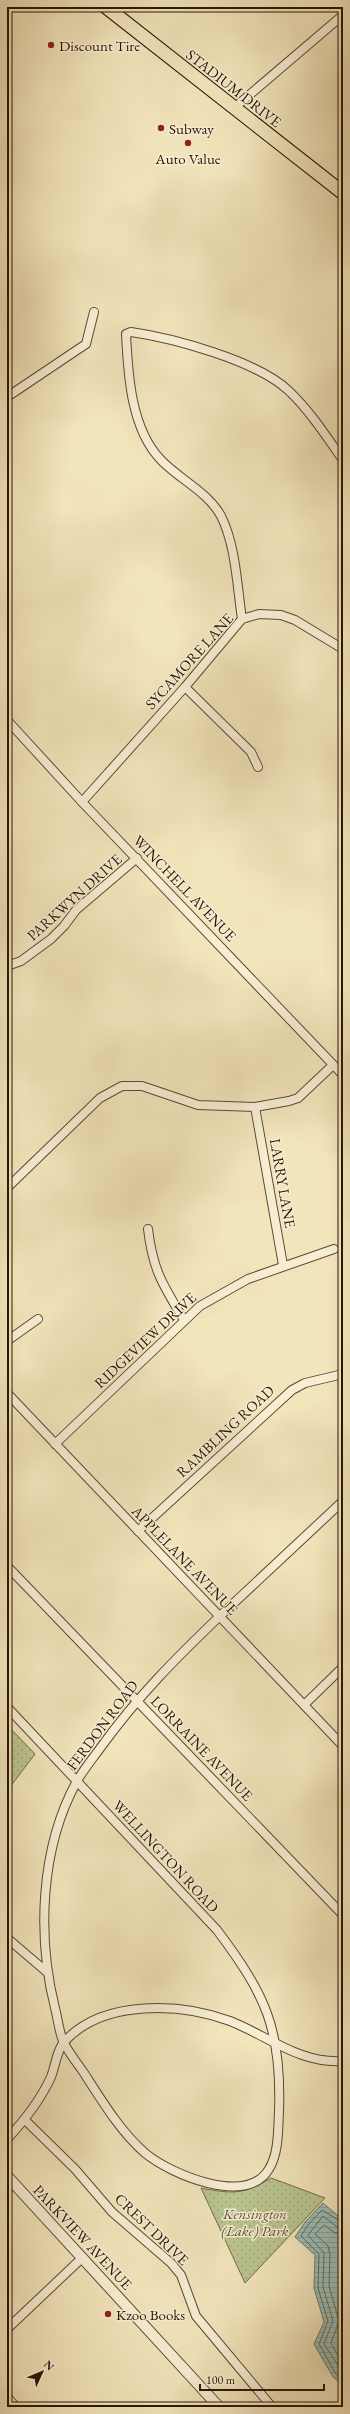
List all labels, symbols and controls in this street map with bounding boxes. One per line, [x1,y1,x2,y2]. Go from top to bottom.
place label: Discount Tire [59,36,140,55]
marker: Discount Tire [46,40,56,50]
street label: STADIUM DRIVE [183,45,286,131]
place label: Subway [169,119,214,138]
marker: Subway [156,123,166,133]
marker: Auto Value [183,138,193,148]
place label: Auto Value [154,149,221,168]
street label: SYCAMORE LANE [141,609,238,713]
street label: WINCHELL AVENUE [129,831,241,946]
street label: PARKWYN DRIVE [23,849,126,945]
street label: LARRY LANE [266,1137,300,1230]
street label: RIDGEVIEW DRIVE [90,1287,200,1392]
street label: RAMBLING ROAD [172,1381,278,1481]
street label: APPLELANE AVENUE [127,1501,243,1619]
street label: FERDON ROAD [62,1676,142,1774]
street label: LORRAINE AVENUE [147,1691,258,1805]
street label: WELLINGTON ROAD [109,1796,223,1916]
street label: PARKVIEW AVENUE [29,2180,137,2294]
street label: CREST DRIVE [111,2189,193,2269]
park label: Kensington (Lake) Park [221,2204,289,2240]
place label: Kzoo Books [116,2305,185,2324]
marker: Kzoo Books [103,2309,113,2319]
north arrow [22,2352,62,2392]
text: N [41,2357,57,2373]
scale bar [200,2366,324,2392]
text: 100 m [206,2372,236,2388]

